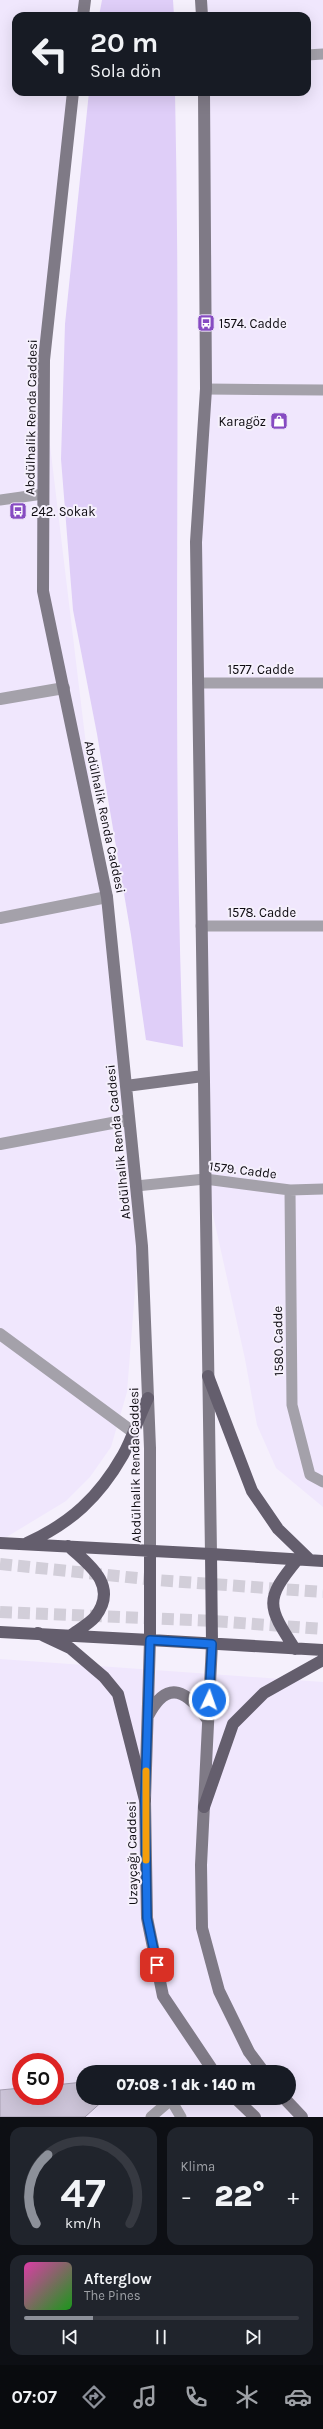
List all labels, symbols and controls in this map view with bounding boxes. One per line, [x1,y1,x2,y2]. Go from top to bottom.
text: 20 m [90,26,158,59]
icon: left [24,28,76,80]
text: Sola dön [90,60,161,82]
bus stop icon: 1574. Cadde [196,313,216,333]
place label: 1574. Cadde [219,316,287,331]
street label: Abdülhalik Renda Caddesi [22,339,40,495]
shop icon: Karagöz [269,411,289,431]
place label: Karagöz [218,414,266,429]
bus stop icon: 242. Sokak [8,501,28,521]
place label: 242. Sokak [31,504,96,519]
street label: 1577. Cadde [228,662,295,677]
street label: Abdülhalik Renda Caddesi [81,739,129,895]
street label: 1578. Cadde [228,905,296,920]
street label: Abdülhalik Renda Caddesi [102,1064,134,1220]
street label: 1579. Cadde [208,1158,278,1182]
street label: 1580. Cadde [270,1306,286,1376]
street label: Abdülhalik Renda Caddesi [126,1387,144,1543]
position arrow [188,1679,230,1721]
street label: Uzayçağı Caddesi [124,1801,140,1905]
pin [140,1948,174,1982]
icon: arrive [146,1954,168,1976]
speed limit sign: 50 [12,2053,64,2105]
text: 07:08 · 1 dk · 140 m [116,2076,256,2094]
text: Klima [181,2159,215,2174]
text: 47 [61,2169,106,2217]
text: 22° [214,2178,265,2214]
text: − [181,2184,192,2210]
text: + [287,2184,299,2210]
text: km/h [65,2215,101,2232]
text: Afterglow [84,2270,152,2288]
text: The Pines [84,2288,141,2303]
icon: previous [59,2326,81,2348]
icon: pause [150,2326,172,2348]
icon: next [242,2326,264,2348]
icon: directions [80,2383,108,2411]
icon: music [131,2383,159,2411]
icon: phone [182,2383,210,2411]
icon: climate [233,2383,261,2411]
icon: car [284,2383,312,2411]
text: 07:07 [11,2386,57,2408]

